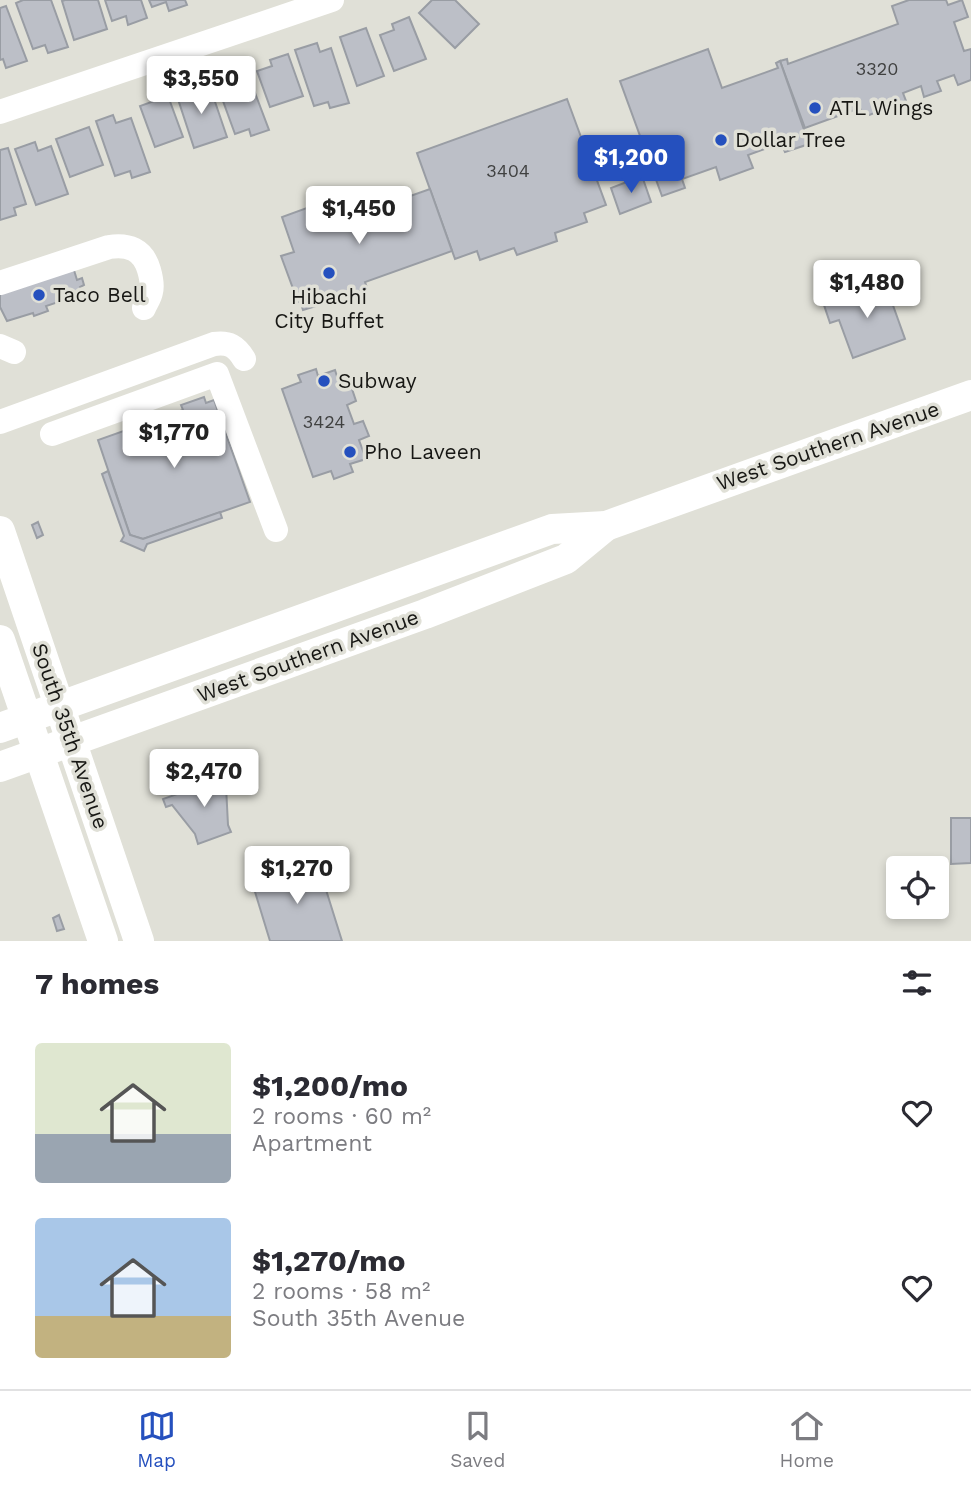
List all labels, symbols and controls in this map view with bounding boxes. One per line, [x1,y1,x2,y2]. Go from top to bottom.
pin: $3,550 [144,57,258,116]
house number: 3320 [856,58,898,79]
text: $3,550 [163,65,239,92]
place label: ATL Wings [829,95,933,120]
marker: ATL Wings [807,100,823,116]
place label: Dollar Tree [735,127,846,152]
marker: Dollar Tree [713,132,729,148]
pin: $1,200 [574,136,688,195]
text: $1,200 [594,144,668,171]
house number: 3404 [486,160,530,181]
pin: $1,450 [302,187,416,246]
text: $1,450 [322,195,396,222]
pin: $1,480 [810,260,924,320]
marker: Hibachi City Buffet [321,265,337,281]
text: $1,480 [829,269,905,296]
place label: Taco Bell [53,282,146,307]
place label: Hibachi City Buffet [274,284,384,333]
marker: Taco Bell [31,287,47,303]
place label: Subway [338,368,417,393]
marker: Subway [316,373,332,389]
street label: West Southern Avenue [713,396,942,495]
pin: $1,770 [117,410,231,470]
house number: 3424 [303,411,345,432]
text: $1,770 [139,419,209,446]
place label: Pho Laveen [364,439,482,464]
marker: Pho Laveen [342,444,358,460]
street label: West Southern Avenue [194,604,422,707]
street label: South 35th Avenue [27,640,114,832]
pin: $2,470 [147,750,261,809]
text: $2,470 [166,758,242,785]
pin: $1,270 [240,846,354,906]
text: $1,270 [261,855,333,882]
map controls [886,856,949,919]
button: locate [886,856,949,919]
icon: filters [898,964,936,1002]
text: 7 homes [35,966,159,1001]
text: $1,200/mo [252,1068,408,1103]
icon: home [91,1071,175,1155]
icon: heart [898,1094,936,1132]
text: 2 rooms · 60 m² [252,1103,431,1130]
text: Apartment [252,1130,372,1157]
text: $1,270/mo [252,1243,406,1278]
icon: home [91,1246,175,1330]
icon: heart [898,1269,936,1307]
text: 2 rooms · 58 m² [252,1278,431,1305]
text: South 35th Avenue [252,1305,465,1332]
tab: Map [137,1407,176,1472]
tab: Saved [450,1407,505,1472]
tab: Home [780,1407,834,1472]

